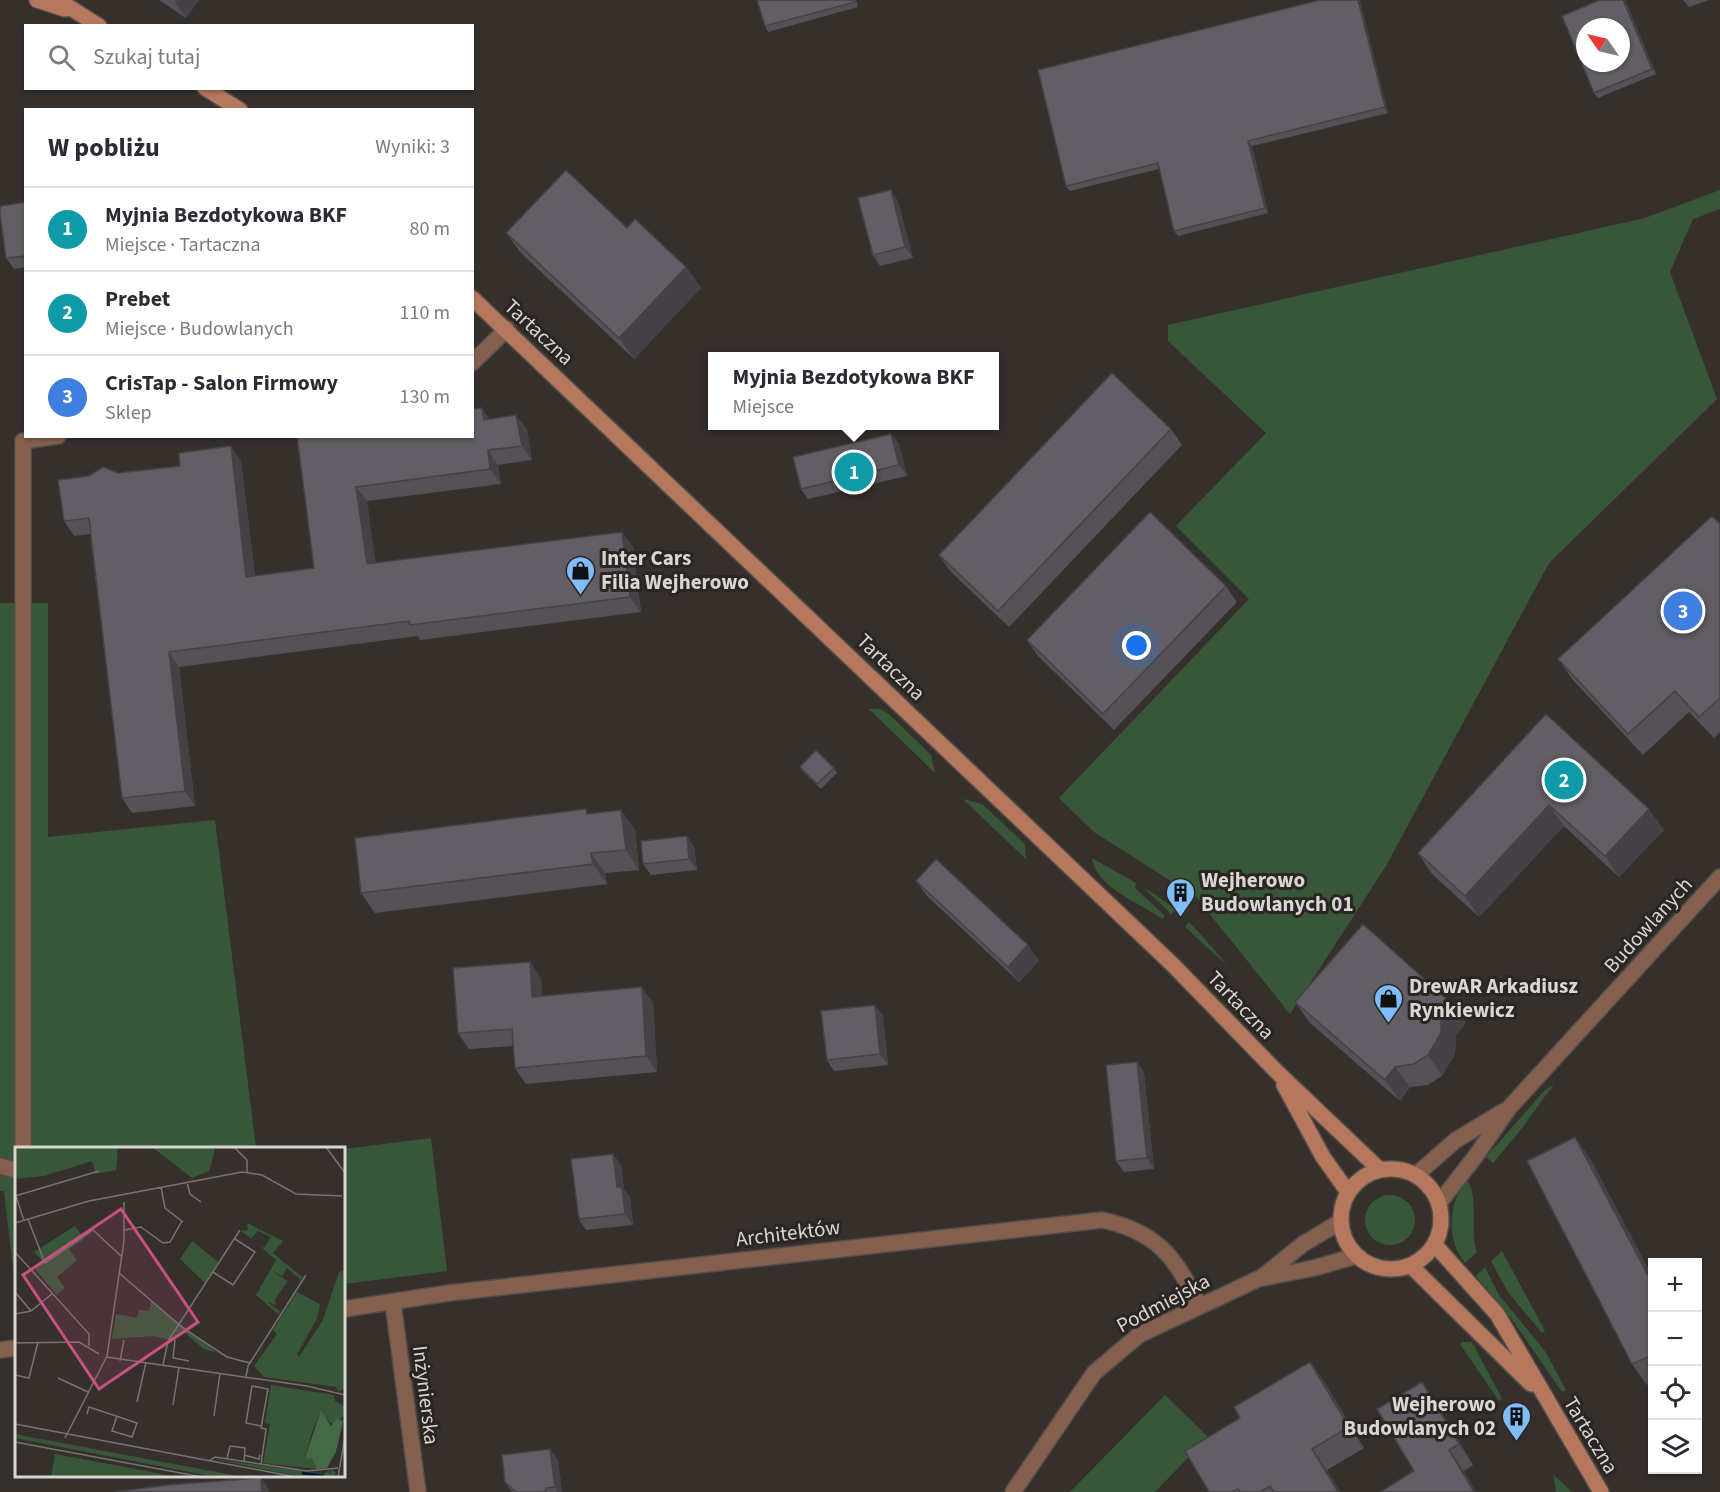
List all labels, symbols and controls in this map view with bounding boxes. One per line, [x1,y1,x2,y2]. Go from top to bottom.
north arrow [1576,18,1630,72]
search box [24,24,474,90]
icon: search [45,41,78,74]
text: Szukaj tutaj [93,41,200,73]
text: W pobliżu [48,129,160,166]
text: Wyniki: 3 [375,133,450,161]
text: Myjnia Bezdotykowa BKF [105,199,347,231]
text: 1 [62,215,73,243]
text: 80 m [410,215,450,243]
text: Miejsce · Tartaczna [105,231,261,259]
text: Prebet [105,283,170,315]
street label: Tartaczna [498,292,580,372]
text: 2 [62,299,73,327]
text: 110 m [400,299,450,327]
text: Miejsce · Budowlanych [105,315,294,343]
popup [708,352,999,430]
text: Myjnia Bezdotykowa BKF [732,361,975,393]
text: CrisTap - Salon Firmowy [105,367,338,399]
text: 3 [62,383,73,411]
text: 130 m [400,383,450,411]
text: Miejsce [732,393,794,421]
text: Sklep [105,399,152,427]
pin: 1 [834,450,874,494]
place label: Inter Cars Filia Wejherowo [601,543,749,597]
shop icon: Inter Cars Filia Wejherowo [564,554,596,596]
pin: 3 [1664,588,1702,634]
street label: Tartaczna [850,627,932,707]
your location [1122,631,1151,660]
pin: 2 [1544,758,1584,802]
place label: Wejherowo Budowlanych 01 [1201,865,1354,919]
street label: Budowlanych [1597,870,1699,980]
building icon: Wejherowo Budowlanych 01 [1164,876,1196,918]
street label: Tartaczna [1201,964,1281,1046]
place label: DrewAR Arkadiusz Rynkiewicz [1409,971,1578,1025]
shop icon: DrewAR Arkadiusz Rynkiewicz [1372,982,1404,1024]
inset map [15,1147,345,1477]
street label: Architektów [734,1212,842,1254]
map controls [1648,1258,1702,1474]
button: + [1648,1258,1702,1312]
street label: Podmiejska [1111,1266,1215,1340]
button: − [1648,1312,1702,1366]
street label: Inżynierska [405,1344,447,1446]
button: locate [1648,1366,1702,1420]
place label: Wejherowo Budowlanych 02 [1344,1389,1496,1443]
street label: Tartaczna [1556,1391,1626,1479]
building icon: Wejherowo Budowlanych 02 [1501,1400,1533,1442]
button: layers [1648,1420,1702,1474]

